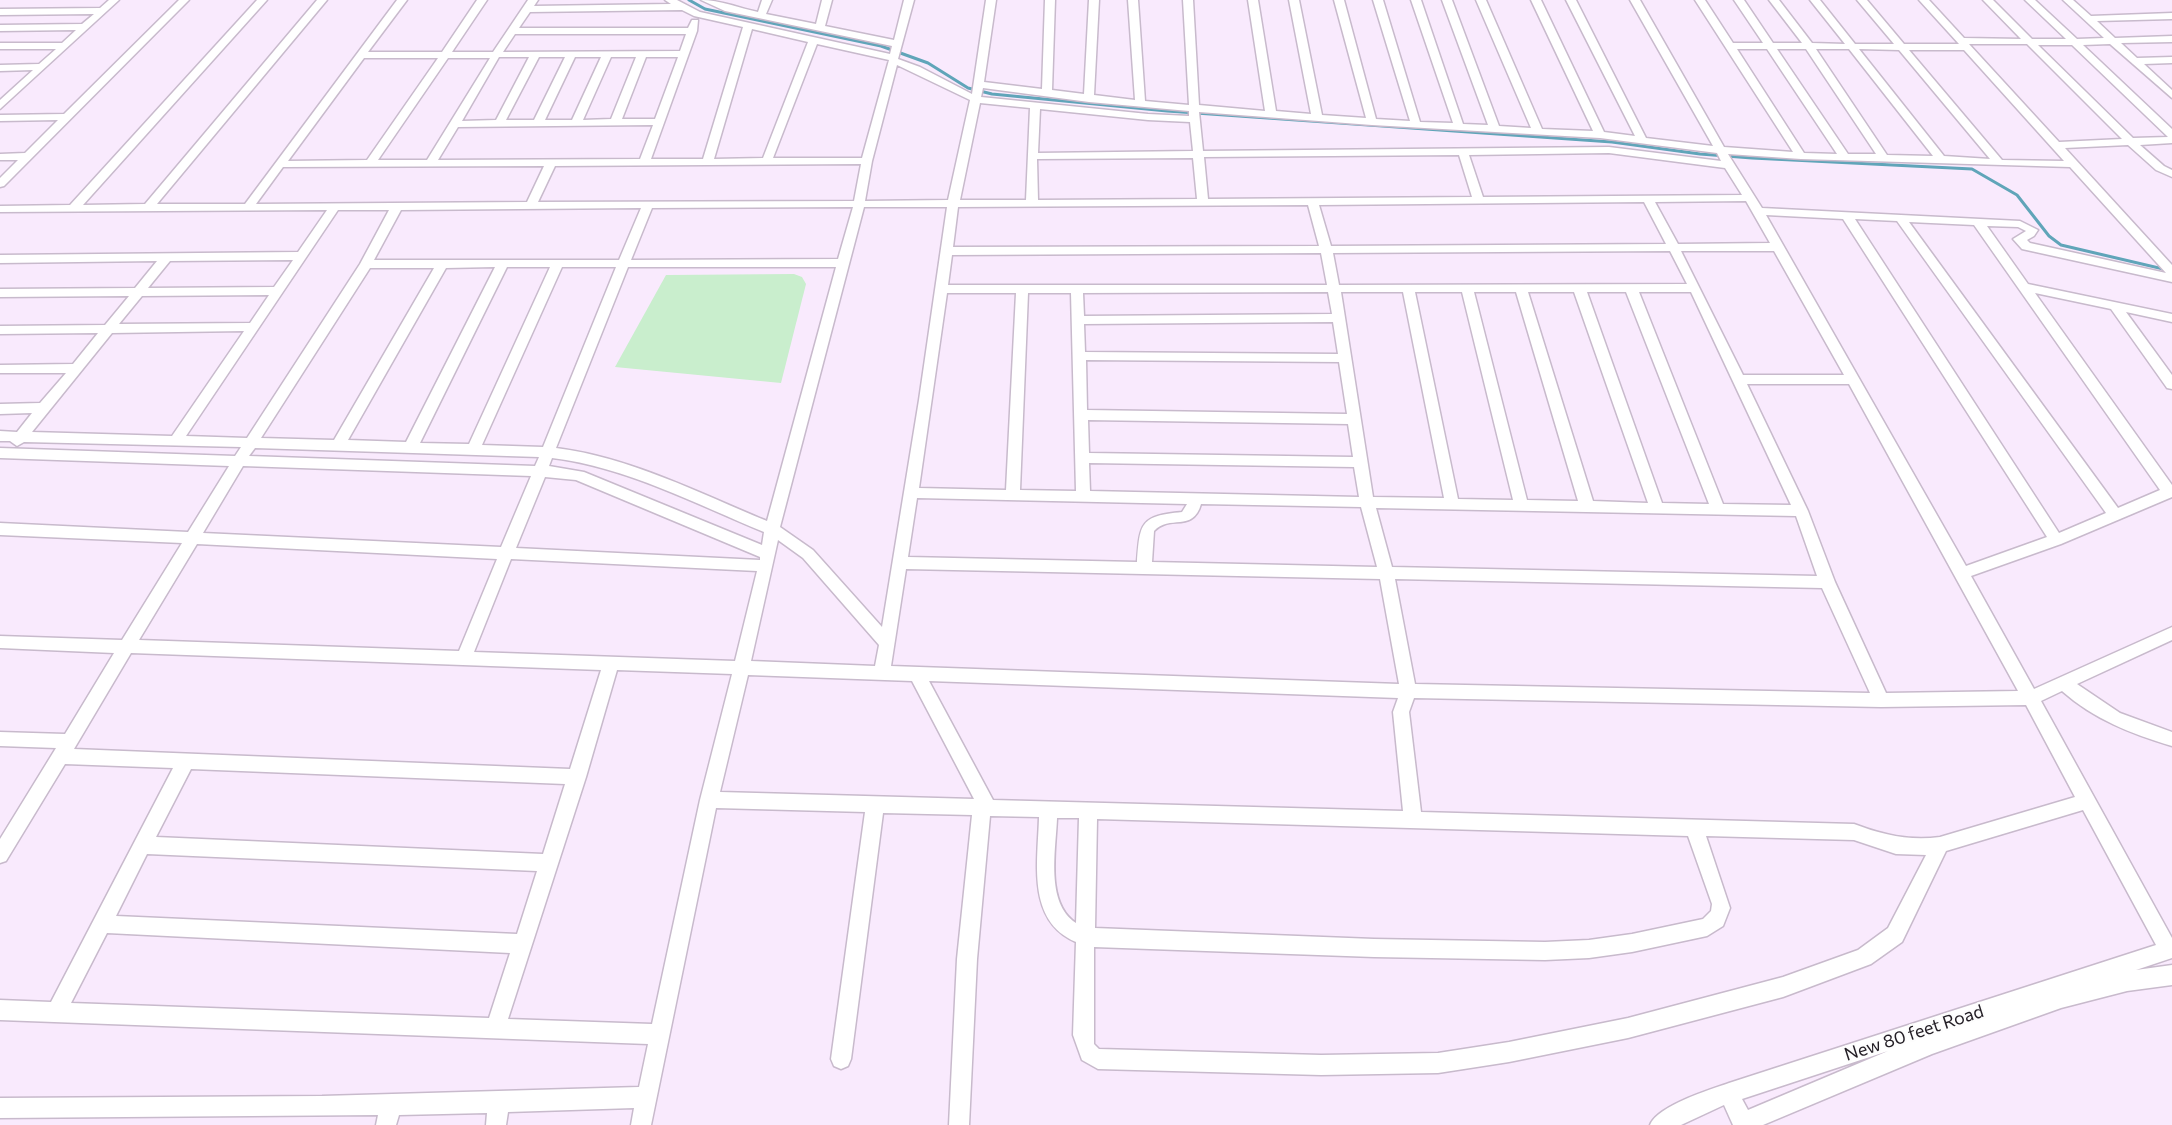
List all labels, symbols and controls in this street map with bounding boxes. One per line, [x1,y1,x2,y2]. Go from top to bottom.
street label: New 80 feet Road [1842,1000,1986,1066]

